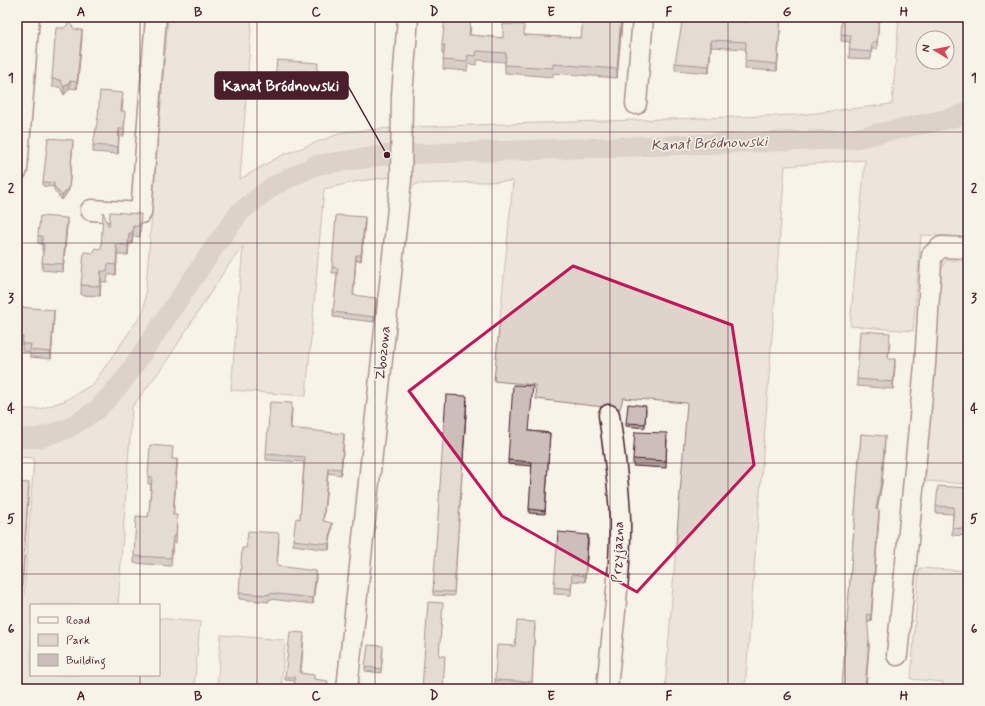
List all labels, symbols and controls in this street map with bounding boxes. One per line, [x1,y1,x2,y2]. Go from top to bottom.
text: A [77,4,85,21]
text: B [194,4,203,21]
text: C [311,4,321,21]
text: D [430,4,439,21]
text: E [547,4,555,21]
text: F [666,4,673,21]
text: G [783,4,792,21]
text: H [900,4,909,21]
north arrow [915,30,955,70]
text: N [919,44,934,53]
text: 1 [8,70,14,87]
text: 1 [971,70,977,87]
callout: Kanał Bródnowski [215,72,348,99]
text: Kanał Bródnowski [223,77,339,97]
water label: Kanał Bródnowski [650,132,769,156]
text: 2 [8,180,15,197]
text: 2 [971,180,978,197]
text: 3 [8,290,14,307]
text: 3 [971,290,977,307]
street label: Zbożowa [371,325,395,381]
text: 4 [7,401,15,418]
text: 4 [970,401,978,418]
text: 5 [7,511,15,528]
text: 5 [970,511,978,528]
street label: Przyjazna [608,521,628,583]
legend [30,604,160,676]
text: Road [66,613,90,629]
text: 6 [8,621,15,638]
text: 6 [971,621,978,638]
text: Park [66,633,90,649]
text: Building [66,653,106,670]
text: A [77,688,85,705]
text: B [194,688,203,705]
text: C [311,688,321,705]
text: D [430,688,439,705]
text: E [547,688,555,705]
text: F [666,688,673,705]
text: G [783,688,792,705]
text: H [900,688,909,705]

